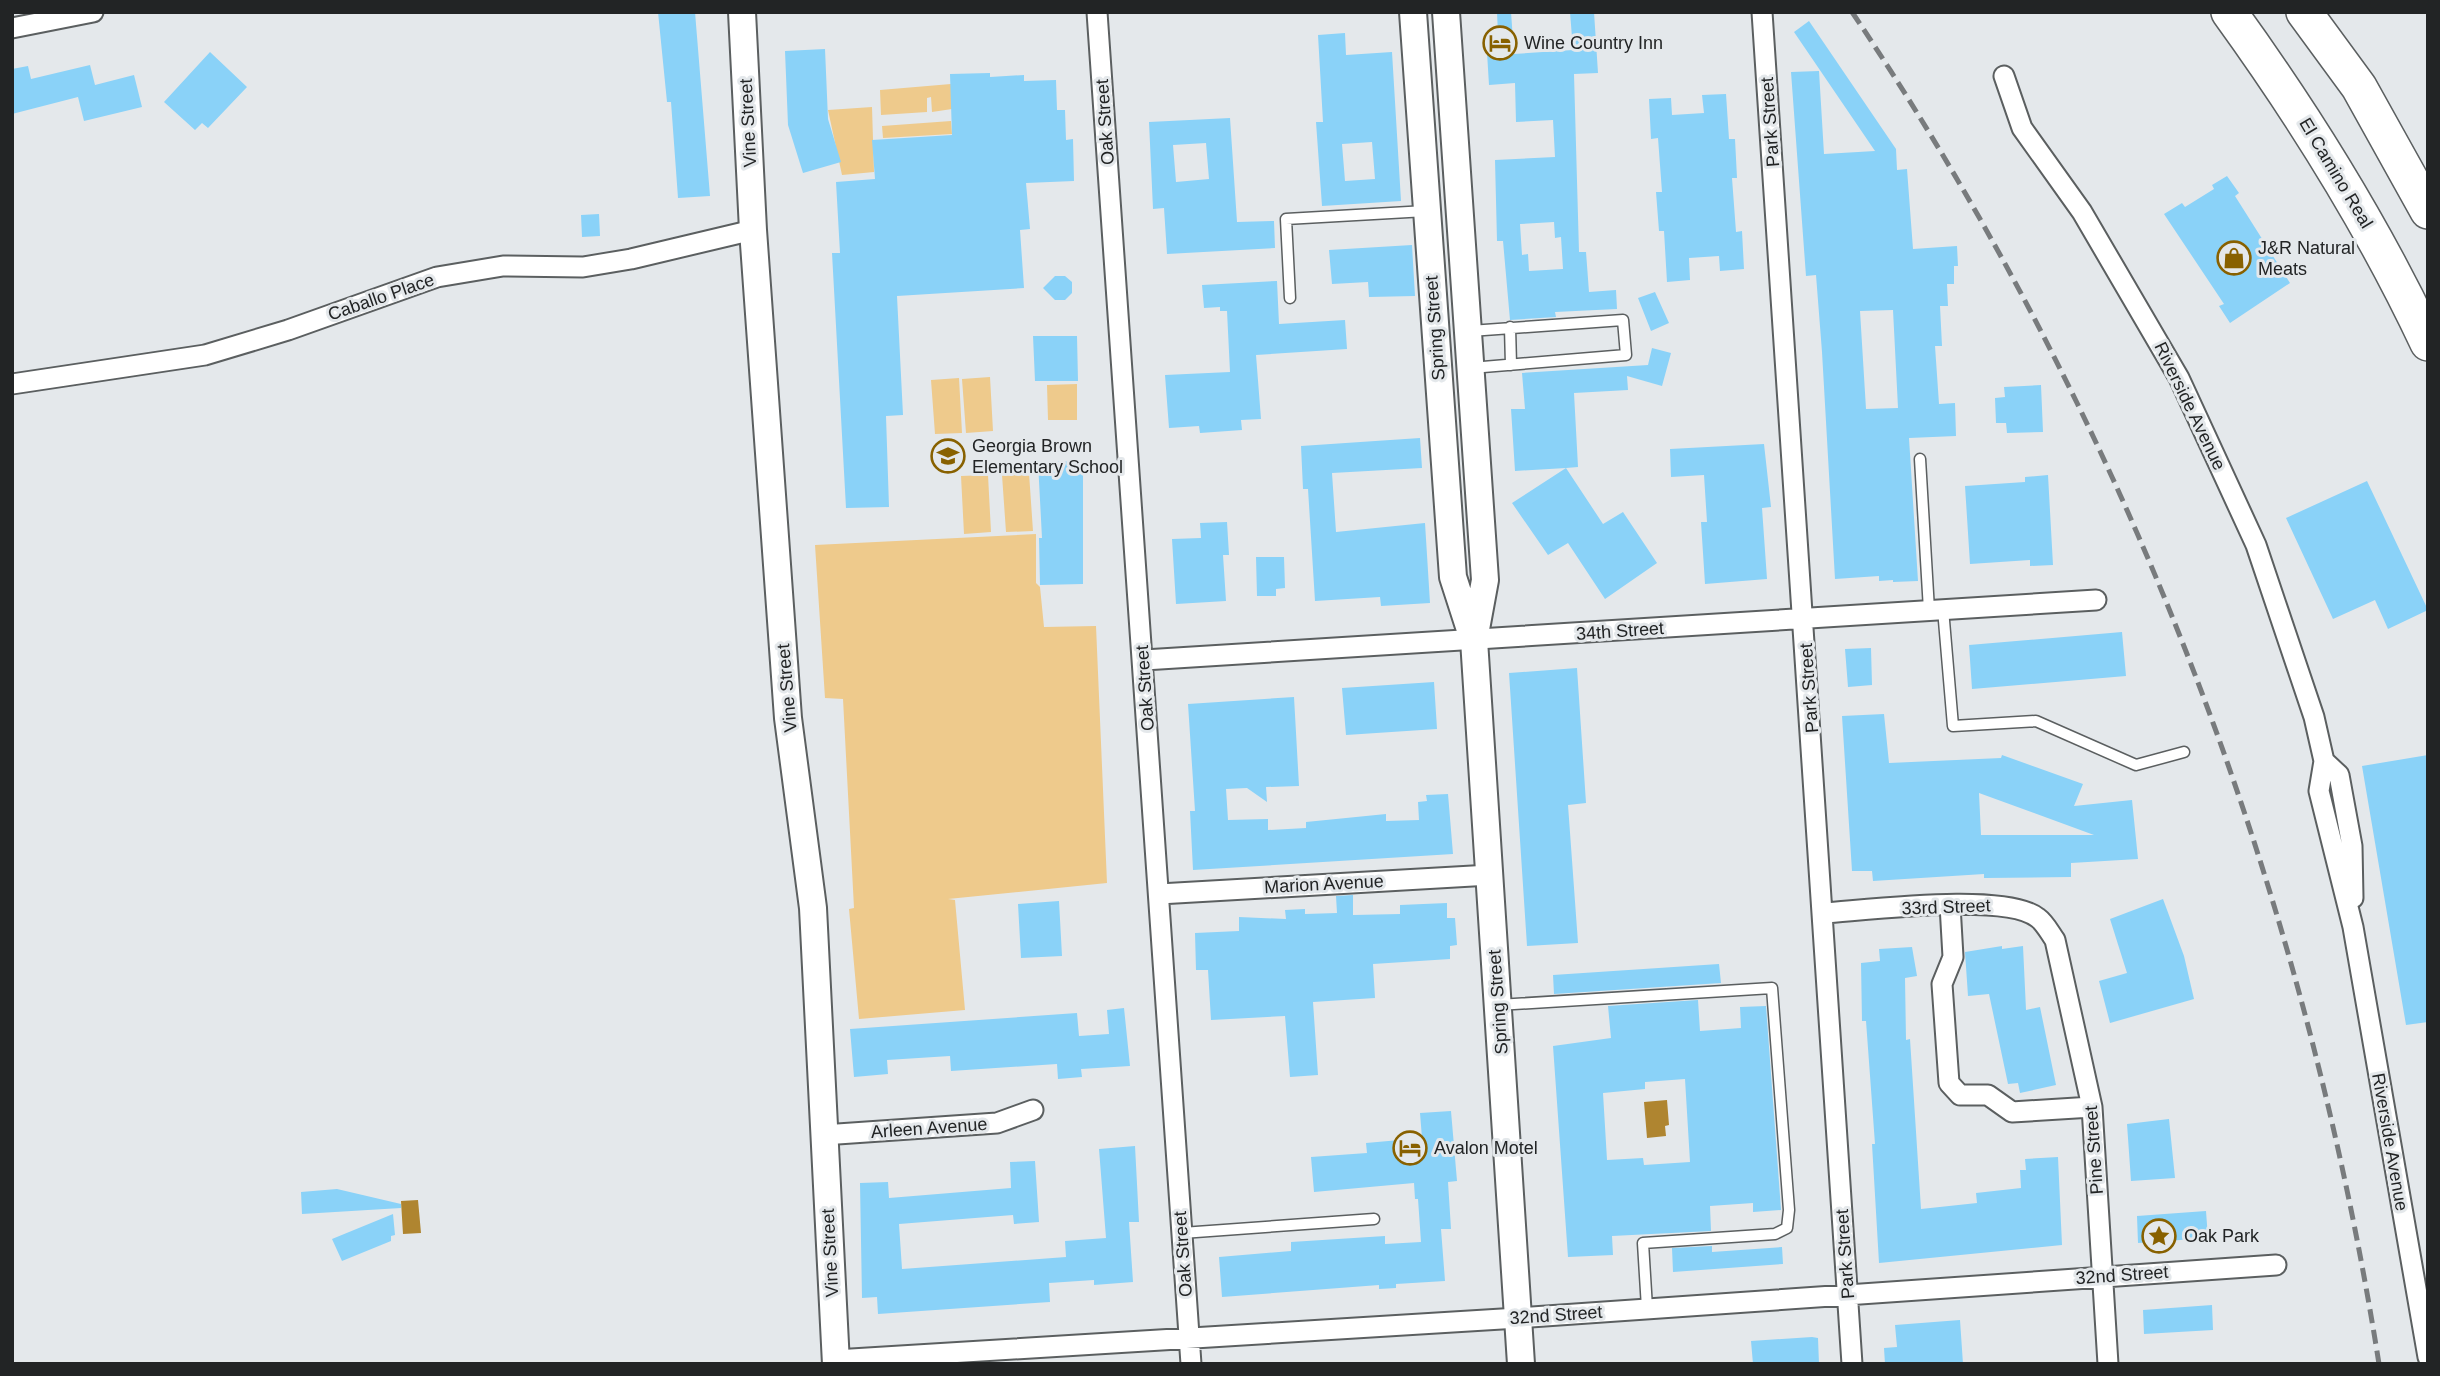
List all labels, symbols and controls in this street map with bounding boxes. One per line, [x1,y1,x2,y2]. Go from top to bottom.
hotel icon: Wine Country Inn [1481,24,1519,62]
place label: Wine Country Inn [1524,33,1663,53]
street label: Park Street [1757,76,1783,168]
street label: Vine Street [736,78,760,168]
street label: Oak Street [1092,78,1118,166]
street label: El Camino Real [2295,114,2377,232]
place label: J&R Natural Meats [2258,238,2355,279]
shop icon: J&R Natural Meats [2215,239,2253,277]
street label: Caballo Place [325,269,437,325]
street label: Spring Street [1421,275,1449,381]
street label: Riverside Avenue [2150,339,2230,473]
place label: Georgia Brown Elementary School [972,436,1123,477]
school or university icon: Georgia Brown Elementary School [929,437,967,475]
street label: 34th Street [1575,618,1665,644]
street label: Park Street [1796,642,1822,734]
street label: Vine Street [773,643,801,733]
street label: Oak Street [1132,644,1158,732]
street label: Marion Avenue [1264,871,1384,897]
street label: 33rd Street [1901,895,1991,919]
street label: Spring Street [1484,949,1512,1055]
street label: Riverside Avenue [2368,1071,2412,1213]
street label: Pine Street [2081,1105,2107,1195]
street label: Arleen Avenue [870,1114,988,1142]
hotel icon: Avalon Motel [1391,1129,1429,1167]
place label: Avalon Motel [1434,1138,1538,1158]
street label: Vine Street [818,1208,842,1298]
street label: Park Street [1832,1208,1858,1300]
street label: Oak Street [1170,1210,1196,1298]
place icon: Oak Park [2140,1217,2178,1255]
place label: Oak Park [2184,1226,2260,1246]
street label: 32nd Street [2075,1262,2169,1288]
street label: 32nd Street [1509,1302,1603,1328]

